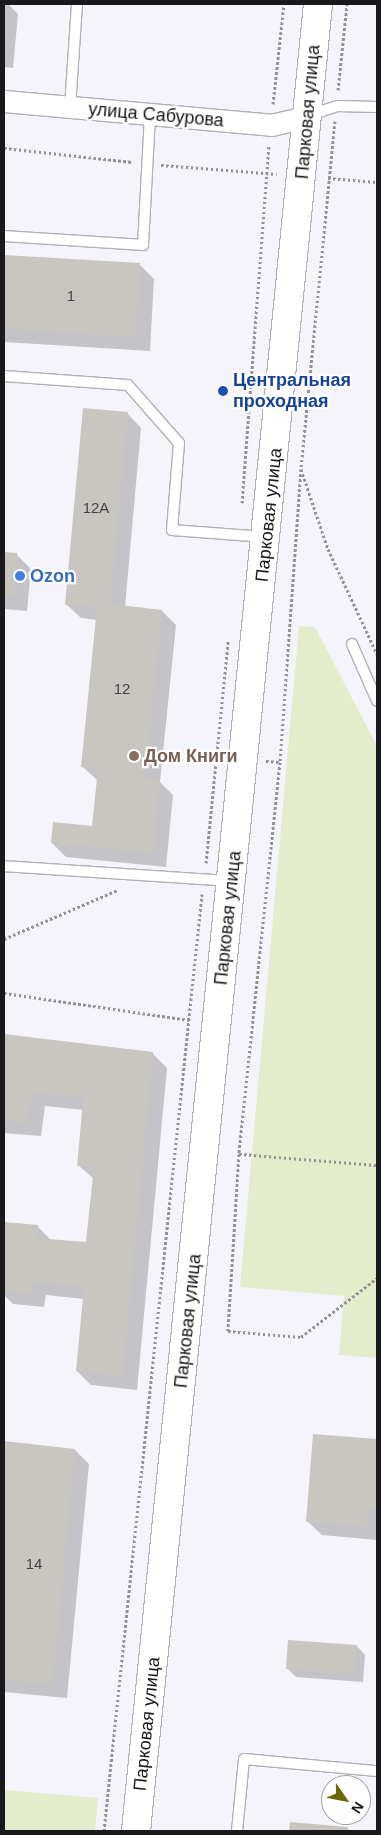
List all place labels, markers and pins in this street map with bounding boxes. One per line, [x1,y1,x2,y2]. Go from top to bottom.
place label: Центральная проходная [233,370,351,412]
marker: Центральная проходная [217,385,229,397]
place label: Ozon [30,565,75,587]
marker: Ozon [14,570,26,582]
place label: Дом Книги [144,745,238,767]
marker: Дом Книги [128,750,140,762]

